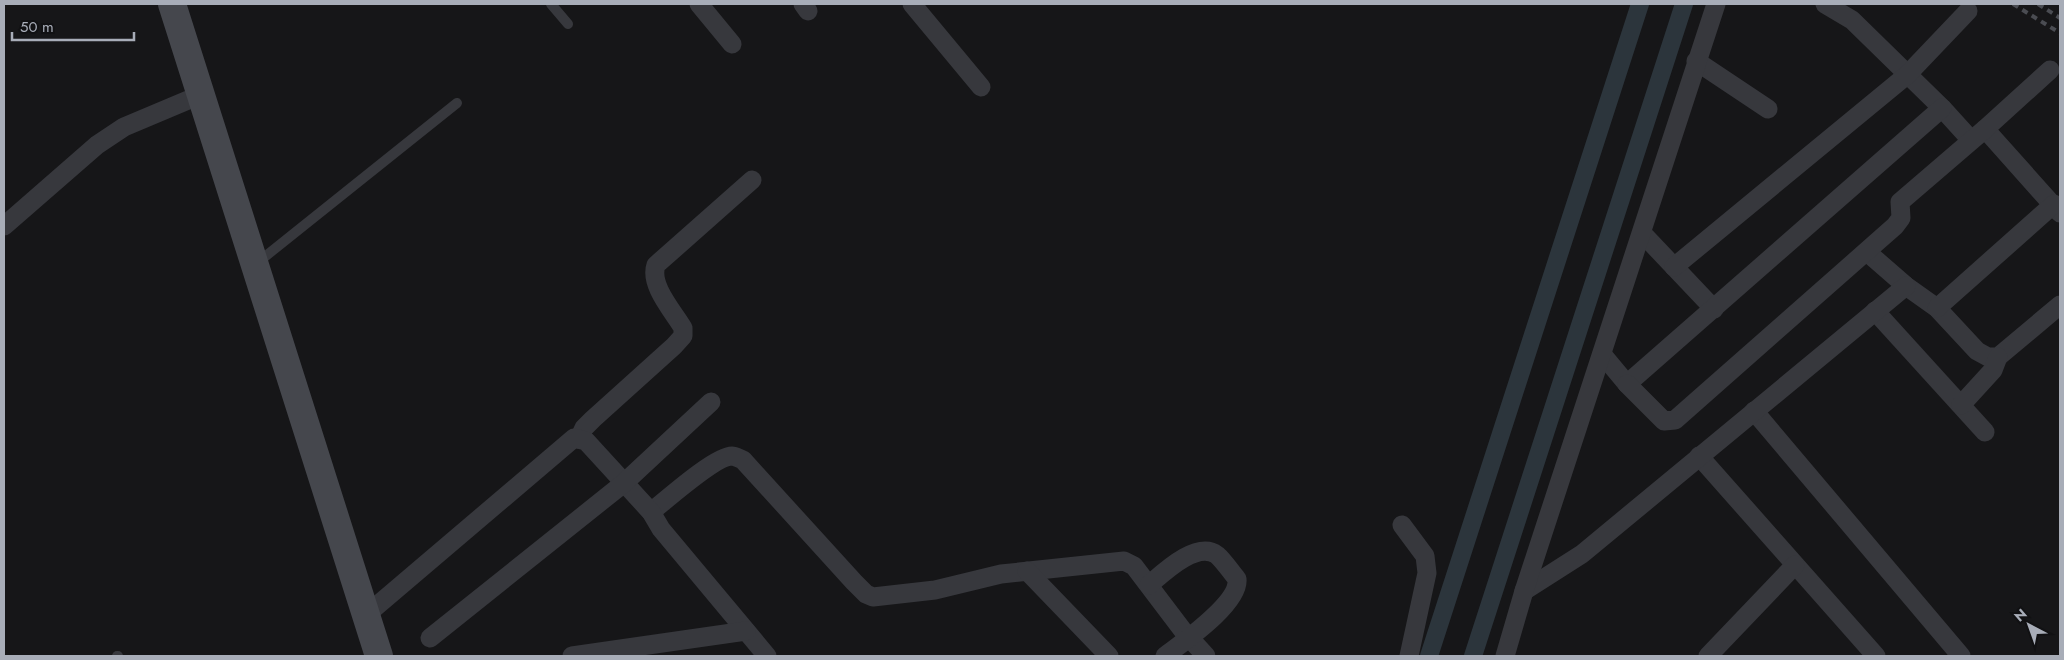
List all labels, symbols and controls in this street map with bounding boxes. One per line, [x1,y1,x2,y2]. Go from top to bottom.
scale bar [12,10,135,42]
text: 50 m [20,16,54,38]
north arrow [2004,600,2054,650]
text: N [2010,604,2031,626]

